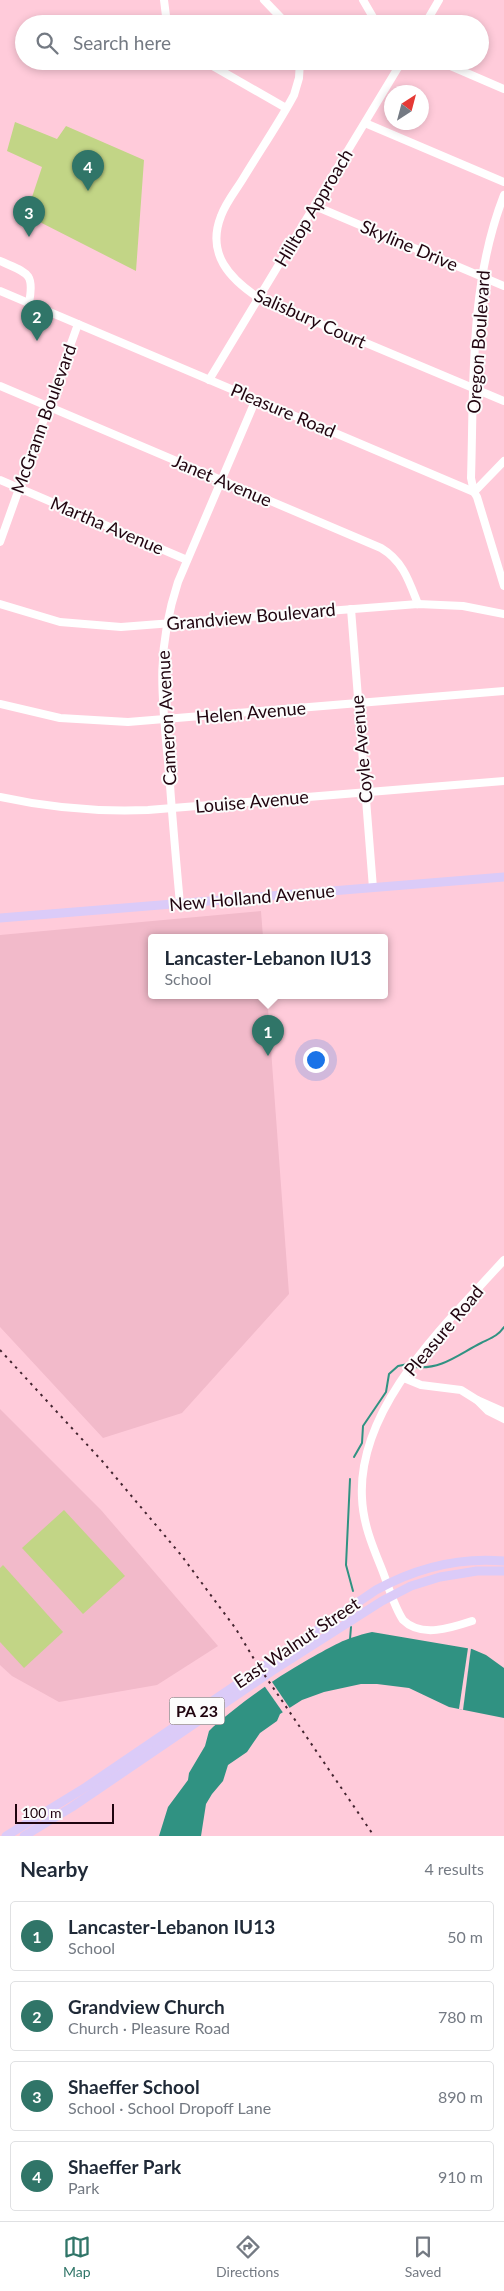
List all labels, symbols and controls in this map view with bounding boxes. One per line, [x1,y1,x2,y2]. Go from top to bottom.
search box [15,15,489,70]
icon: search [33,29,61,57]
text: Search here [73,31,171,54]
north arrow [384,85,429,130]
street label: Hilltop Approach [269,145,357,270]
pin: 4 [72,150,104,191]
pin: 3 [13,196,45,237]
street label: Skyline Drive [357,215,461,275]
street label: Oregon Boulevard [462,270,494,414]
street label: Salisbury Court [251,284,370,353]
pin: 2 [21,300,53,341]
street label: McGrann Boulevard [6,341,80,496]
street label: Pleasure Road [228,378,339,442]
street label: Janet Avenue [169,449,275,511]
street label: Martha Avenue [47,491,167,559]
street label: Grandview Boulevard [166,598,336,634]
street label: Cameron Avenue [151,650,181,786]
street label: Coyle Avenue [345,694,377,804]
street label: Helen Avenue [195,696,307,728]
street label: Louise Avenue [194,785,310,817]
street label: New Holland Avenue [168,879,336,915]
popup [148,934,388,999]
text: Lancaster-Lebanon IU13 [164,946,372,969]
text: School [164,969,212,988]
pin: 1 [252,1015,284,1056]
your location [303,1047,329,1073]
street label: Pleasure Road [399,1281,488,1380]
street label: East Walnut Street [229,1592,364,1692]
road number: PA 23 [170,1698,224,1724]
scale bar [15,1801,114,1824]
text: 100 m [22,1804,61,1821]
text: Nearby [20,1856,88,1881]
text: 4 results [424,1859,484,1878]
text: Lancaster-Lebanon IU13 [68,1915,275,1938]
text: 1 [32,1927,42,1946]
text: 50 m [447,1927,483,1946]
text: School [68,1938,115,1957]
text: Grandview Church [68,1995,225,2018]
text: 2 [32,2007,42,2026]
text: 780 m [438,2007,483,2026]
text: Church · Pleasure Road [68,2018,230,2037]
text: Shaeffer School [68,2075,200,2098]
text: 3 [32,2087,42,2106]
text: 890 m [438,2087,483,2106]
text: School · School Dropoff Lane [68,2098,271,2117]
text: Shaeffer Park [68,2155,181,2178]
text: 4 [32,2167,42,2186]
text: 910 m [438,2167,483,2186]
text: Park [68,2178,99,2197]
tab: Map [63,2233,91,2280]
tab: Directions [216,2233,279,2280]
tab: Saved [405,2233,441,2280]

